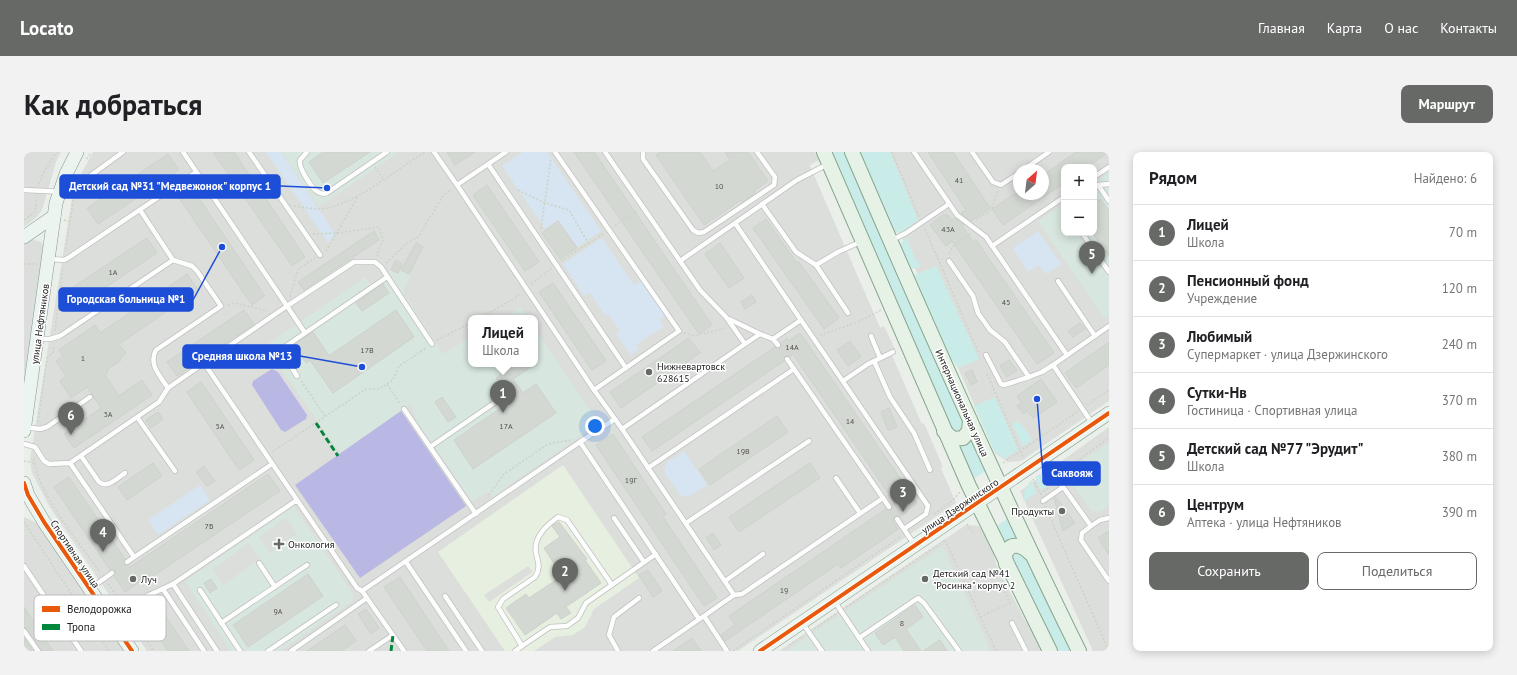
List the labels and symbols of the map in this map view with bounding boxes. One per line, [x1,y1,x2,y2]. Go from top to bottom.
north arrow [1013,164,1049,200]
callout: Детский сад №31 "Медвежонок" корпус 1 [60,175,280,198]
house number: 41 [955,175,963,185]
text: Детский сад №31 "Медвежонок" корпус 1 [69,179,271,193]
house number: 10 [715,181,724,191]
house number: 43А [941,224,955,234]
pin: 5 [1079,241,1105,274]
house number: 1А [108,267,118,277]
street label: улица Нефтяников [28,283,52,365]
callout: Городская больница №1 [59,288,193,311]
text: Городская больница №1 [67,292,185,306]
house number: 45 [1002,297,1010,307]
house number: 14А [785,342,799,352]
callout: Средняя школа №13 [183,345,300,368]
house number: 17В [360,345,374,355]
street label: Интернациональная улица [932,347,992,459]
text: Средняя школа №13 [192,349,292,363]
house number: 1 [81,353,85,363]
place label: Нижневартовск 628615 [657,360,725,385]
marker: Нижневартовск 628615 [644,367,654,377]
pin: 1 [490,380,516,413]
pin: 6 [58,402,84,435]
house number: 3А [103,409,113,419]
your location [585,416,605,436]
house number: 14 [846,416,855,426]
house number: 5А [215,421,225,431]
house number: 17А [499,421,513,431]
house number: 19В [736,446,750,456]
callout: Саквояж [1043,462,1100,485]
text: Саквояж [1051,466,1093,480]
house number: 19Г [625,475,638,485]
street label: улица Дзержинского [919,475,1001,537]
pin: 3 [890,479,916,512]
place label: Продукты [1011,505,1054,518]
marker: Продукты [1057,506,1067,516]
street label: Спортивная улица [47,517,103,591]
pin: 4 [90,519,116,552]
house number: 7Б [205,521,214,531]
marker: Онкология [273,538,285,550]
place label: Онкология [288,538,335,551]
pin: 2 [552,558,578,591]
place label: Детский сад №41 "Росинка" корпус 2 [933,567,1015,592]
place label: Луч [140,573,157,586]
marker: Луч [128,574,138,584]
marker: Детский сад №41 "Росинка" корпус 2 [920,574,930,584]
house number: 19 [780,585,788,595]
legend [34,595,166,641]
text: Велодорожка [67,602,132,616]
house number: 9А [273,606,283,616]
house number: 8 [900,618,904,628]
text: Тропа [67,620,95,634]

